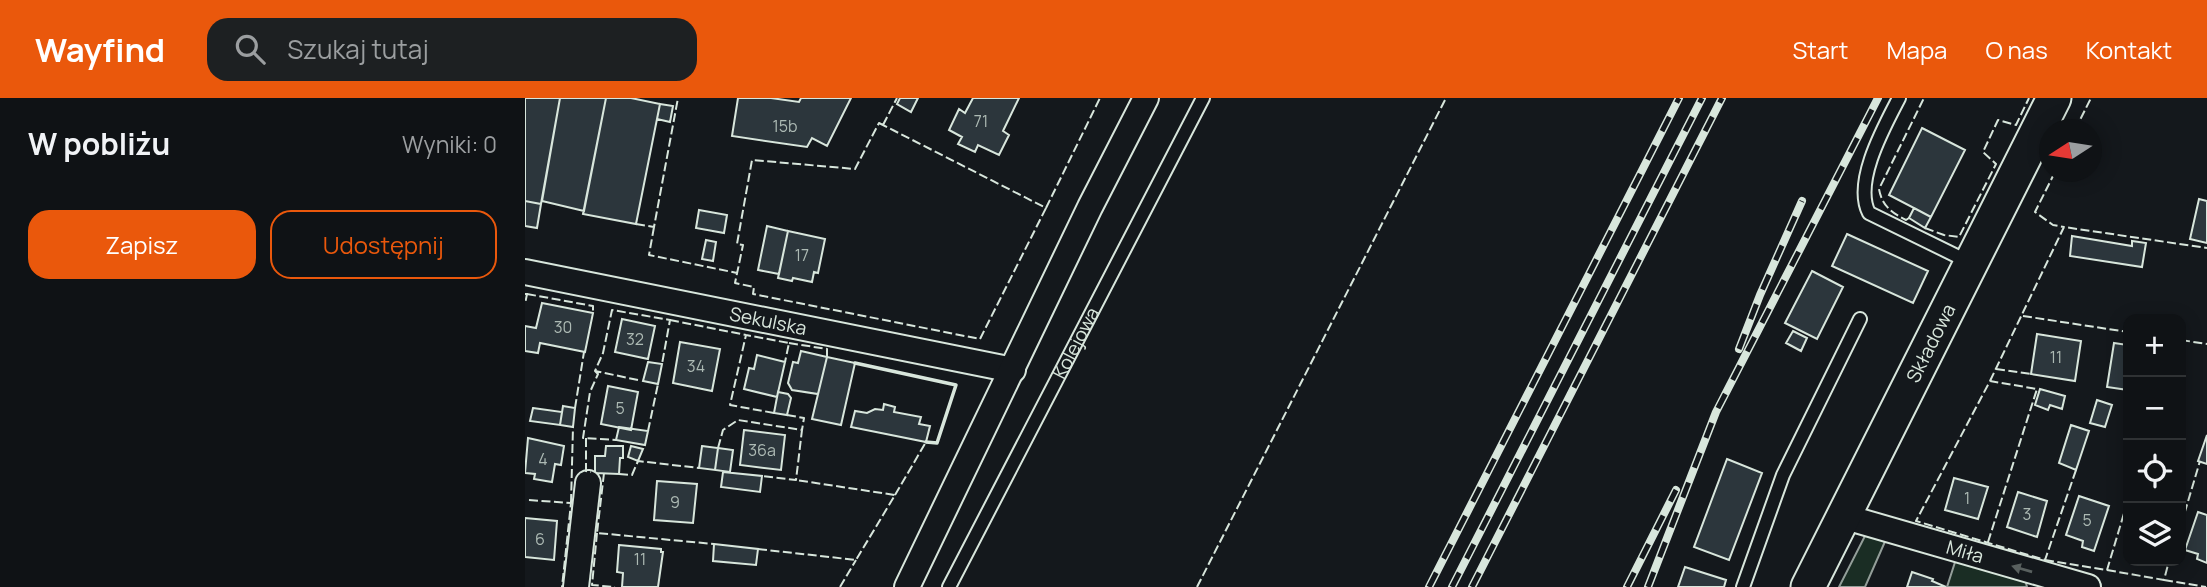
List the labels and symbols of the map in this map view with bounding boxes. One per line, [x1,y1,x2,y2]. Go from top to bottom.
house number: 71 [974,110,988,132]
house number: 15b [773,115,797,137]
north arrow [2039,119,2102,182]
house number: 17 [795,244,809,266]
street label: Składowa [1900,299,1961,387]
street label: Sekulska [727,300,809,341]
street label: Kolejowa [1046,303,1105,383]
house number: 30 [554,316,572,338]
house number: 32 [626,328,644,350]
house number: 11 [2050,346,2062,368]
house number: 34 [687,355,705,377]
house number: 5 [615,397,625,419]
house number: 36a [748,439,776,461]
house number: 4 [538,448,548,470]
house number: 1 [1964,487,1970,509]
house number: 9 [670,491,680,513]
house number: 3 [2023,503,2031,525]
house number: 5 [2082,509,2092,531]
house number: 6 [535,528,545,550]
street label: Miła [1943,534,1987,569]
house number: 11 [634,548,646,570]
one-way arrow [2012,563,2033,573]

